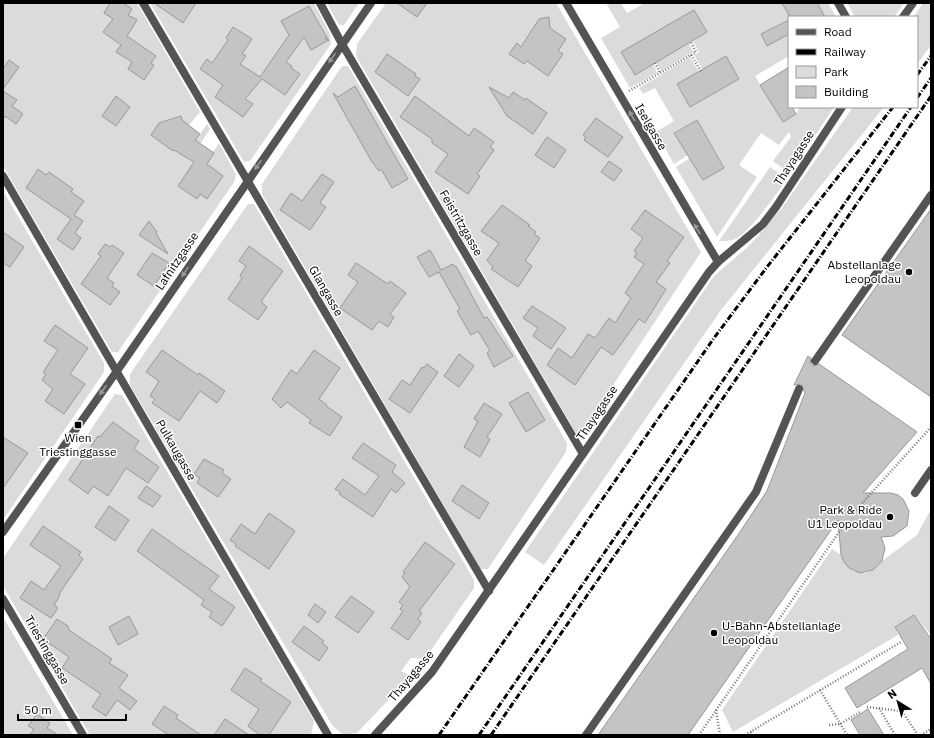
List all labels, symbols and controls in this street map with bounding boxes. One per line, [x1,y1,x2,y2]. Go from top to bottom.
legend [788,16,918,108]
text: Road [824,24,852,39]
text: Railway [824,44,866,59]
one-way arrow [328,53,336,63]
text: Park [824,64,849,79]
text: Building [824,84,869,99]
street label: Iselgasse [632,101,671,153]
one-way arrow [628,111,635,122]
street label: Thayagasse [770,127,817,188]
one-way arrow [254,159,262,170]
street label: Feistritzgasse [436,187,487,259]
one-way arrow [694,223,701,235]
street label: Lafnitzgasse [152,228,202,293]
place label: Abstellanlage Leopoldau [828,257,901,286]
street label: Glangasse [306,263,347,319]
one-way arrow [181,267,189,277]
marker: Abstellanlage Leopoldau [904,267,914,277]
street label: Thayagasse [573,382,621,443]
one-way arrow [99,385,107,396]
street label: Pulkaugasse [153,417,200,483]
marker: Wien Triestinggasse [73,420,83,430]
place label: Wien Triestinggasse [39,430,117,459]
place label: Park & Ride U1 Leopoldau [808,502,882,531]
marker: Park & Ride U1 Leopoldau [885,512,895,522]
street label: Triestinggasse [22,612,73,687]
place label: U-Bahn-Abstellanlage Leopoldau [722,618,841,647]
marker: U-Bahn-Abstellanlage Leopoldau [709,628,719,638]
street label: Thayagasse [385,646,437,705]
north arrow [878,682,918,722]
text: N [885,686,899,702]
scale bar [18,696,126,722]
text: 50 m [24,702,52,717]

